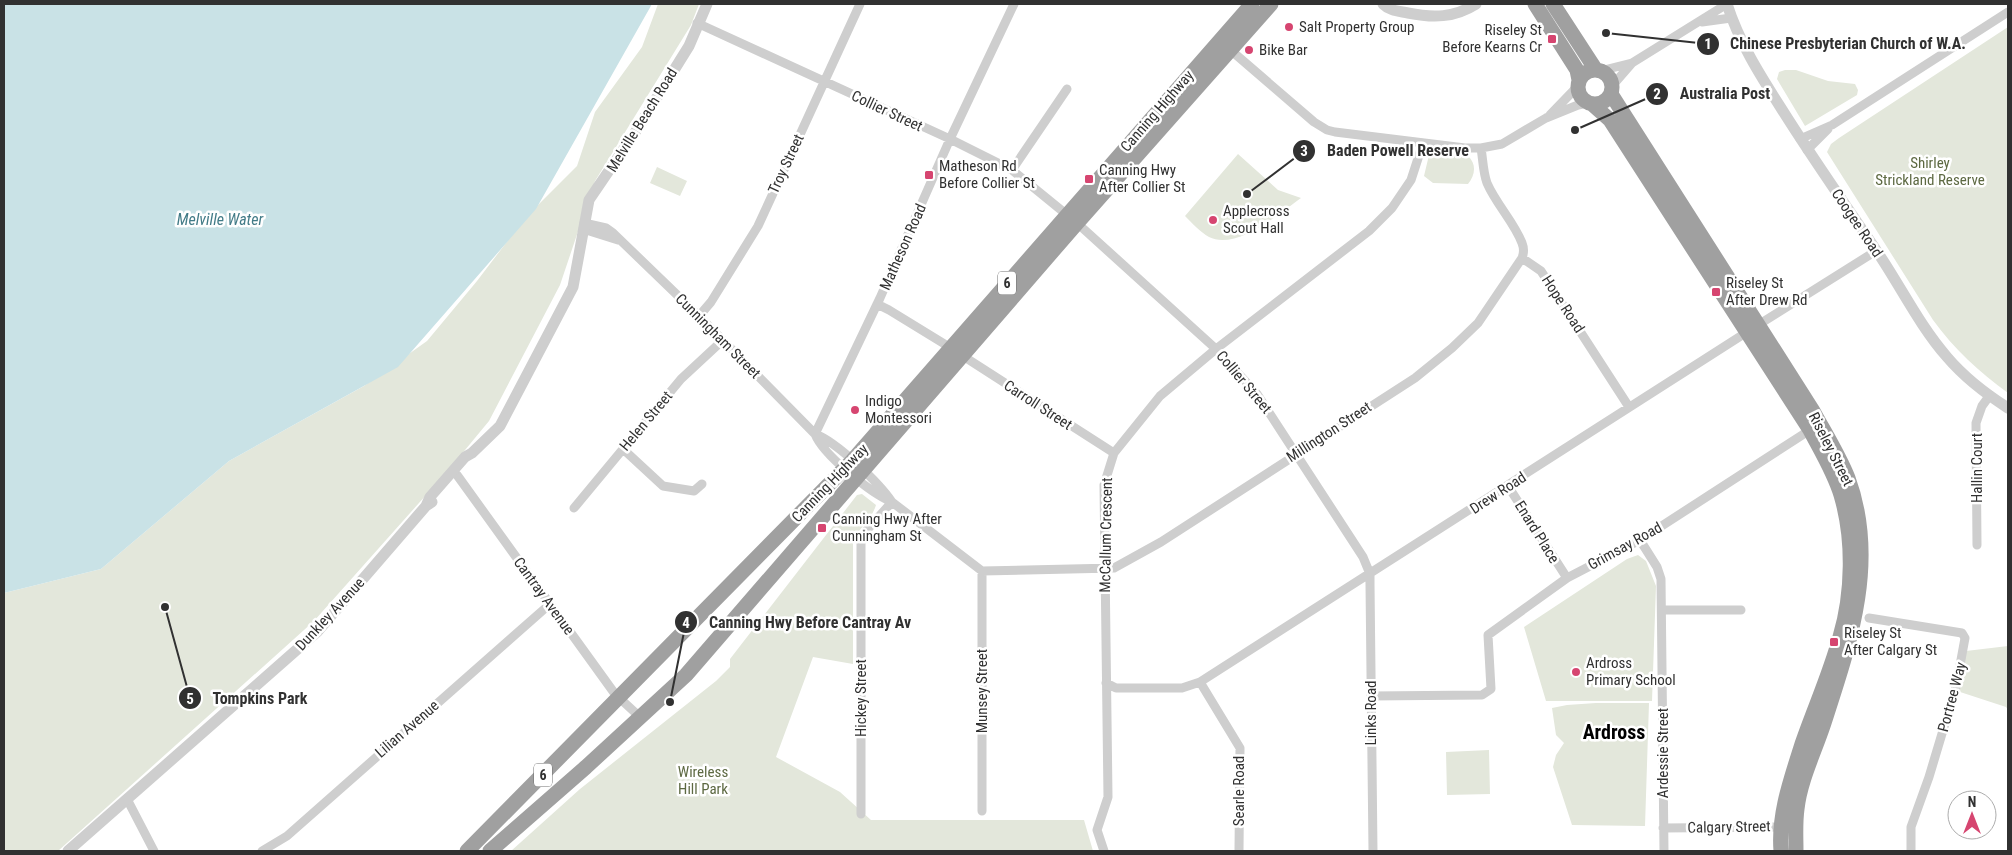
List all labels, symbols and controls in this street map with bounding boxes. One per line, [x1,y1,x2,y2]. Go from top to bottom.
place label: Salt Property Group [1299,18,1415,36]
marker: Salt Property Group [1283,21,1295,33]
place label: Riseley St Before Kearns Cr [1442,21,1542,56]
callout: Chinese Presbyterian Church of W.A. [1695,28,1976,59]
marker: Riseley St Before Kearns Cr [1546,33,1558,45]
text: Chinese Presbyterian Church of W.A. [1730,34,1966,53]
text: 1 [1704,35,1712,53]
place label: Bike Bar [1259,41,1308,59]
marker: Bike Bar [1243,44,1255,56]
street label: Melville Beach Road [603,65,681,175]
street label: Canning Highway [1117,67,1197,155]
callout: Australia Post [1645,78,1780,109]
text: Australia Post [1680,84,1770,103]
text: 2 [1653,85,1661,103]
street label: Collier Street [849,87,925,135]
street label: Troy Street [764,131,808,197]
callout: Baden Powell Reserve [1292,135,1479,166]
text: Baden Powell Reserve [1327,141,1469,160]
text: 3 [1300,142,1308,160]
park label: Shirley Strickland Reserve [1875,154,1985,189]
place label: Matheson Rd Before Collier St [939,157,1035,192]
place label: Canning Hwy After Collier St [1099,161,1186,196]
marker: Matheson Rd Before Collier St [923,169,935,181]
marker: Canning Hwy After Collier St [1083,173,1095,185]
street label: Coogee Road [1828,185,1886,261]
street label: Matheson Road [876,201,930,293]
place label: Applecross Scout Hall [1223,202,1290,237]
water label: Melville Water [177,210,264,229]
marker: Applecross Scout Hall [1207,214,1219,226]
road number: 6 [998,272,1016,294]
street label: Hope Road [1538,272,1588,336]
place label: Riseley St After Drew Rd [1726,274,1808,309]
marker: Riseley St After Drew Rd [1710,286,1722,298]
street label: Cunningham Street [672,290,764,382]
street label: Collier Street [1212,347,1276,417]
street label: Carroll Street [1001,376,1075,434]
street label: Helen Street [616,387,676,455]
place label: Indigo Montessori [865,392,932,427]
street label: Millington Street [1283,398,1375,466]
marker: Indigo Montessori [849,404,861,416]
street label: Riseley Street [1805,409,1857,489]
street label: Hallin Court [1968,433,1986,503]
street label: Canning Highway [788,440,872,526]
street label: Drew Road [1467,468,1529,518]
street label: McCallum Crescent [1096,477,1116,593]
street label: Enard Place [1511,497,1563,567]
place label: Canning Hwy After Cunningham St [832,510,942,545]
street label: Grimsay Road [1585,518,1665,574]
marker: Canning Hwy After Cunningham St [816,522,828,534]
street label: Cantray Avenue [510,554,578,638]
street label: Dunkley Avenue [292,574,368,654]
callout: Canning Hwy Before Cantray Av [673,607,921,638]
text: Canning Hwy Before Cantray Av [709,613,911,632]
text: 4 [682,614,690,632]
place label: Riseley St After Calgary St [1844,624,1937,659]
marker: Riseley St After Calgary St [1828,636,1840,648]
street label: Munsey Street [973,649,991,733]
place label: Ardross Primary School [1586,654,1676,689]
street label: Hickey Street [852,659,870,737]
street label: Portree Way [1934,660,1970,734]
marker: Ardross Primary School [1570,666,1582,678]
street label: Links Road [1362,680,1380,746]
callout: Tompkins Park [178,683,318,714]
text: Tompkins Park [213,689,308,708]
text: 5 [186,690,194,708]
street label: Lilian Avenue [371,696,443,762]
street label: Ardessie Street [1654,708,1672,798]
district label: Ardross [1583,720,1645,744]
street label: Searle Road [1230,756,1248,826]
park label: Wireless Hill Park [678,763,728,798]
road number: 6 [534,764,552,786]
north arrow [1947,790,1997,840]
text: N [1968,794,1976,810]
street label: Calgary Street [1687,817,1771,837]

